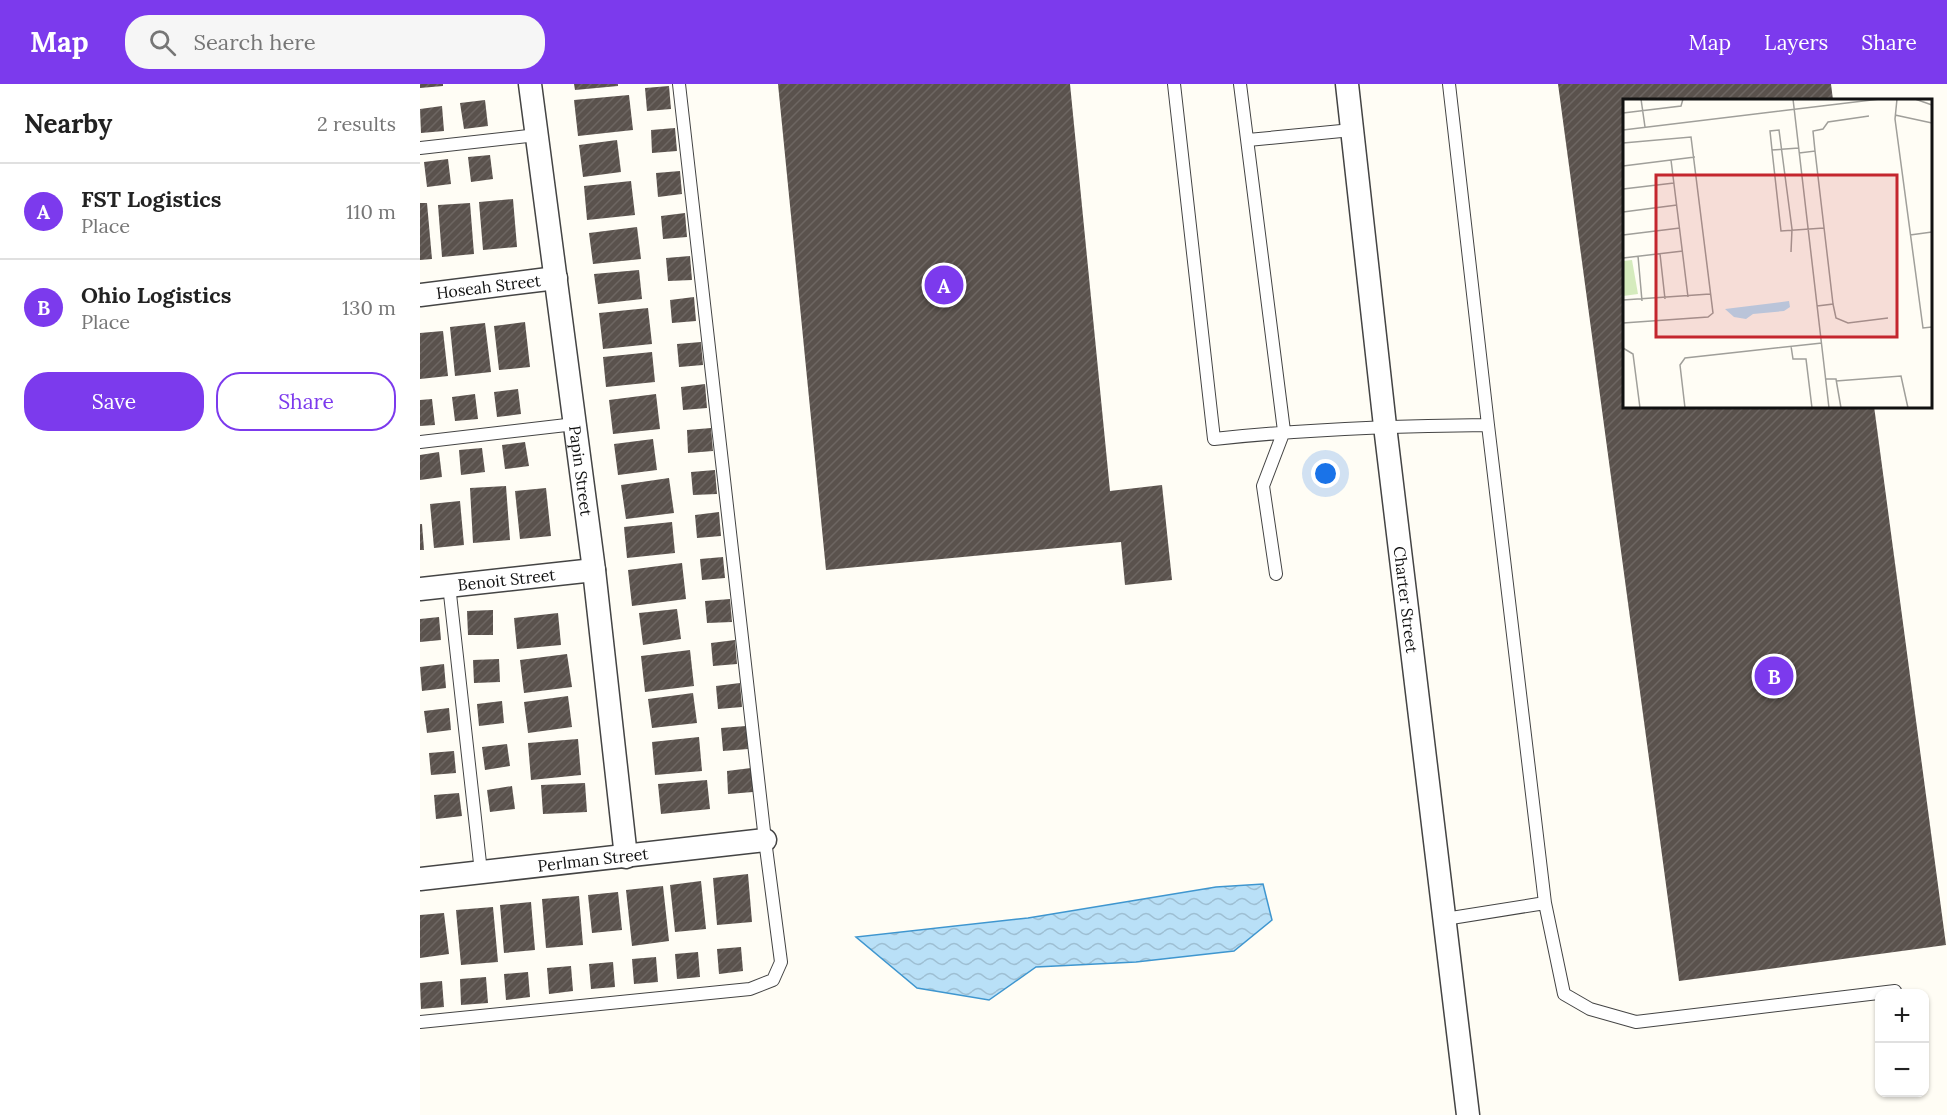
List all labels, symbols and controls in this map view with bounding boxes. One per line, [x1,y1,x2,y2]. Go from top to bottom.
search box [125,15,545,69]
text: Map [30,24,89,60]
icon: search [146,26,179,59]
text: Search here [194,28,316,56]
text: Map [1688,29,1731,56]
text: Layers [1764,29,1828,56]
text: Share [1861,29,1917,56]
inset map [1623,99,1932,408]
text: Nearby [24,107,112,140]
text: 2 results [317,111,396,136]
text: FST Logistics [81,185,221,213]
text: A [37,199,50,224]
text: 110 m [346,199,396,224]
text: Place [81,213,130,238]
pin: A [924,262,964,308]
street label: Hoseah Street [435,270,543,303]
text: Ohio Logistics [81,281,231,309]
text: B [37,295,50,320]
text: 130 m [342,295,396,320]
text: Place [81,309,130,334]
button: Save [24,372,204,431]
button: Share [216,372,396,431]
street label: Papin Street [565,424,597,518]
your location [1311,459,1340,488]
street label: Charter Street [1390,545,1422,655]
street label: Benoit Street [457,564,557,595]
pin: B [1754,654,1794,698]
street label: Perlman Street [536,843,650,876]
map controls [1875,989,1929,1097]
button: + [1875,989,1929,1043]
button: − [1875,1043,1929,1097]

